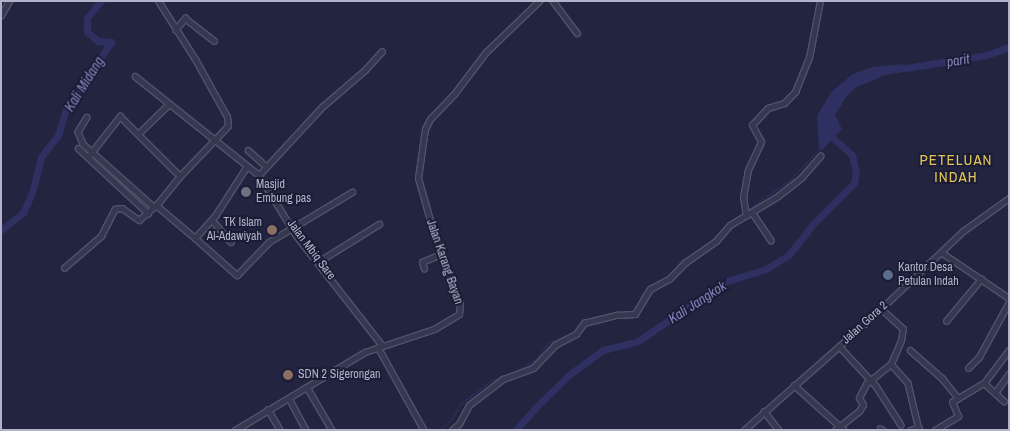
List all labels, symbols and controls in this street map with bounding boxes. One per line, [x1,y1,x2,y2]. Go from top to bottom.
water label: parit [945,50,971,70]
water label: Kali Midang [61,54,107,114]
district label: PETELUAN INDAH [919,150,993,185]
place label: Masjid Embung pas [256,178,311,206]
marker: Masjid Embung pas [240,186,252,198]
place label: TK Islam Al-Adawiyah [207,216,262,244]
street label: Jalan Mbiq Sare [284,217,338,283]
street label: Jalan Karang Bayan [423,218,465,306]
marker: TK Islam Al-Adawiyah [266,224,278,236]
place label: Kantor Desa Petulan Indah [898,261,959,289]
marker: Kantor Desa Petulan Indah [882,269,894,281]
water label: Kali Jangkok [665,277,729,327]
street label: Jalan Gora 2 [839,299,891,347]
place label: SDN 2 Sigerongan [298,368,381,382]
marker: SDN 2 Sigerongan [282,369,294,381]

